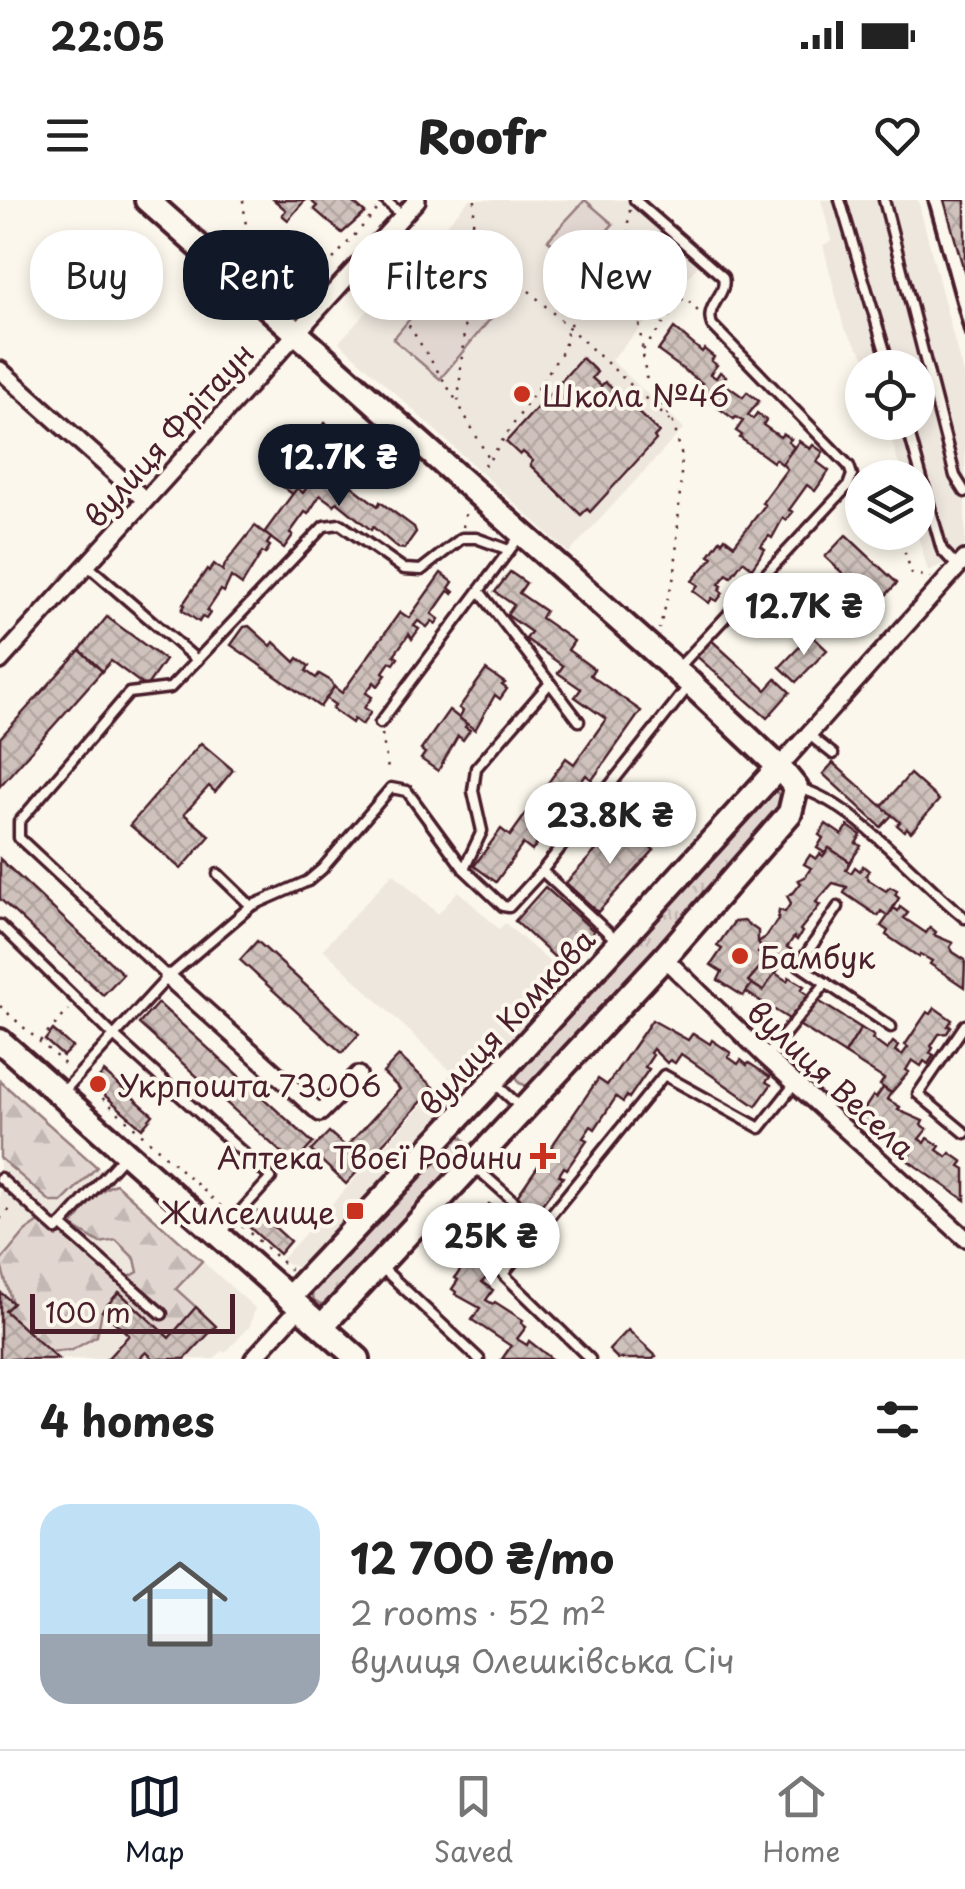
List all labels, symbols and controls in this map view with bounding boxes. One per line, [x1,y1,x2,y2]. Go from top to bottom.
text: 22:05 [50,7,165,64]
text: Roofr [418,101,547,169]
icon: menu [40,108,95,163]
icon: heart [870,108,925,163]
chip: Buy [30,230,163,320]
chip: Rent [183,230,329,320]
chip: Filters [349,230,523,320]
chip: New [543,230,687,320]
street label: вулиця Фрітаун [72,331,264,537]
map controls [845,350,935,550]
button: locate [845,350,935,440]
place label: Школа №46 [542,372,729,417]
marker: Школа №46 [511,383,533,405]
pin: 12.7K ₴ [247,424,431,509]
text: 12.7K ₴ [280,432,398,480]
button: layers [845,460,935,550]
pin: 12.7K ₴ [712,573,896,658]
text: 12.7K ₴ [745,581,863,629]
pin: 23.8K ₴ [518,782,702,867]
text: 23.8K ₴ [546,790,674,838]
street label: вулиця Комкова [407,917,605,1124]
place label: Бамбук [760,934,875,979]
marker: Бамбук [729,945,751,967]
street label: вулиця Весела [738,989,926,1169]
place label: Укрпошта 73006 [118,1062,381,1107]
marker: Укрпошта 73006 [87,1073,109,1095]
place label: Аптека Твоєї Родини [217,1134,523,1179]
marker: Аптека Твоєї Родини [532,1145,554,1167]
place label: Жилселище [160,1189,335,1234]
marker: Жилселище [344,1200,366,1222]
pin: 25K ₴ [421,1203,561,1288]
text: 25K ₴ [444,1211,538,1259]
scale bar [30,1289,235,1334]
text: 100 m [45,1290,131,1333]
text: 4 homes [40,1388,215,1451]
icon: filters [870,1392,925,1447]
text: 12 700 ₴/mo [350,1525,614,1588]
icon: home [120,1544,240,1664]
text: 2 rooms · 52 m² [350,1588,606,1636]
text: вулиця Олешківська Січ [350,1636,735,1684]
tab: Map [125,1769,184,1872]
tab: Saved [434,1769,513,1872]
tab: Home [762,1769,840,1872]

